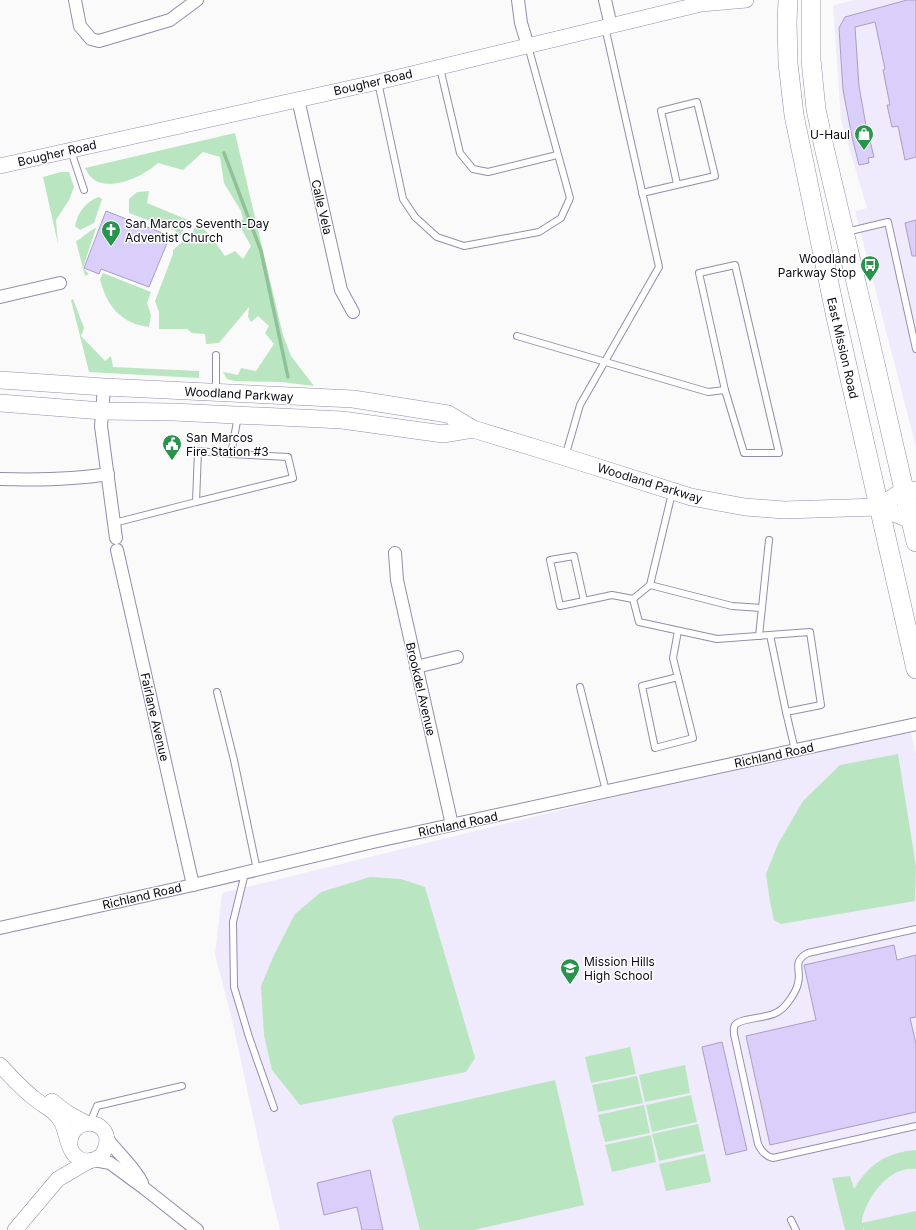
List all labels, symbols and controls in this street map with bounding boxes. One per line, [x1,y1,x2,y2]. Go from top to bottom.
street label: Bougher Road [332,66,414,98]
shop icon: U-Haul [853,123,875,151]
place label: U-Haul [810,127,850,142]
street label: Bougher Road [16,137,98,169]
street label: Calle Vela [308,178,336,236]
place label: San Marcos Seventh-Day Adventist Church [125,216,269,245]
church icon: San Marcos Seventh-Day Adventist Church [100,219,122,247]
place label: Woodland Parkway Stop [778,251,856,280]
bus stop icon: Woodland Parkway Stop [859,254,881,282]
street label: East Mission Road [824,296,862,400]
street label: Woodland Parkway [184,384,294,404]
place label: San Marcos Fire Station #3 [186,430,269,459]
public building icon: San Marcos Fire Station #3 [161,433,183,461]
street label: Woodland Parkway [596,460,705,506]
street label: Brookdel Avenue [403,641,439,737]
street label: Fairlane Avenue [138,671,172,763]
street label: Richland Road [733,739,815,771]
street label: Richland Road [417,808,499,840]
street label: Richland Road [101,880,183,912]
place label: Mission Hills High School [584,954,655,983]
school or university icon: Mission Hills High School [559,957,581,985]

